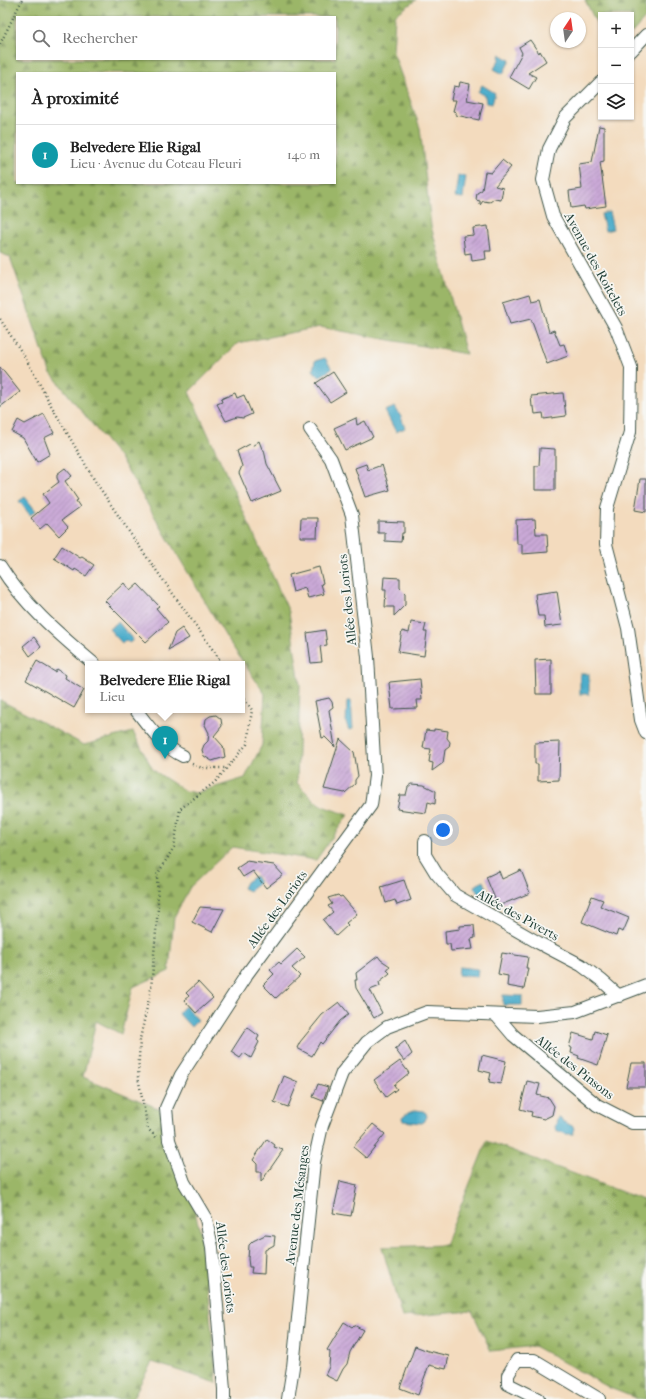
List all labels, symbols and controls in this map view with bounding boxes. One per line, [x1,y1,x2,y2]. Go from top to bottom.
north arrow [550,12,586,48]
map controls [598,12,634,120]
button: + [598,12,634,48]
search box [16,16,336,60]
icon: search [30,27,52,49]
text: Rechercher [62,29,137,47]
button: − [598,48,634,84]
button: layers [598,84,634,120]
text: À proximité [32,88,119,108]
text: Belvedere Elie Rigal [70,138,201,156]
text: 1 [43,147,47,162]
text: 140 m [287,147,320,162]
text: Lieu · Avenue du Coteau Fleuri [70,156,242,171]
street label: Avenue des Roitelets [561,209,631,318]
street label: Allée des Loriots [335,553,359,647]
popup [85,661,245,713]
text: Belvedere Elie Rigal [100,671,230,689]
text: Lieu [100,689,125,704]
pin: 1 [152,726,178,759]
your location [433,820,453,840]
street label: Allée des Loriots [243,867,310,951]
street label: Allée des Piverts [473,886,562,944]
street label: Allée des Pinsons [532,1031,617,1102]
street label: Avenue des Mésanges [282,1144,312,1267]
street label: Allée des Loriots [213,1219,239,1314]

